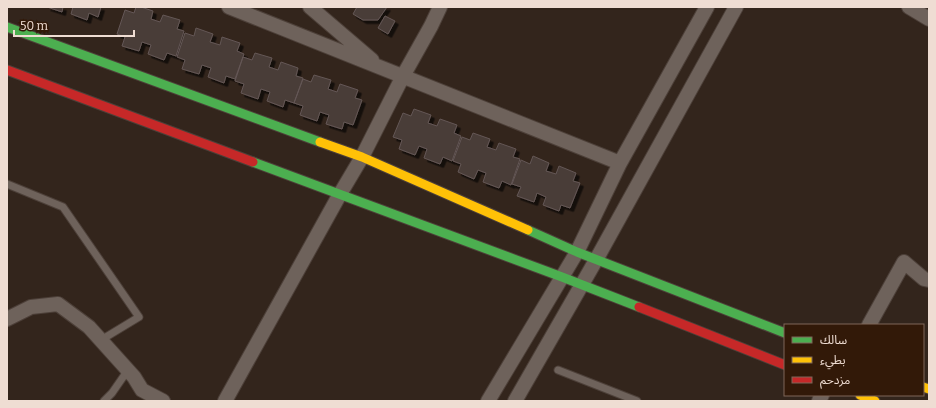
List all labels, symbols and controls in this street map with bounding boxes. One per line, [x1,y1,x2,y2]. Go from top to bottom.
scale bar [14,12,134,38]
text: 50 m [20,19,49,33]
legend [784,324,924,396]
text: سالك [820,333,847,347]
text: بطيء [820,353,846,370]
text: مزدحم [820,373,850,389]

